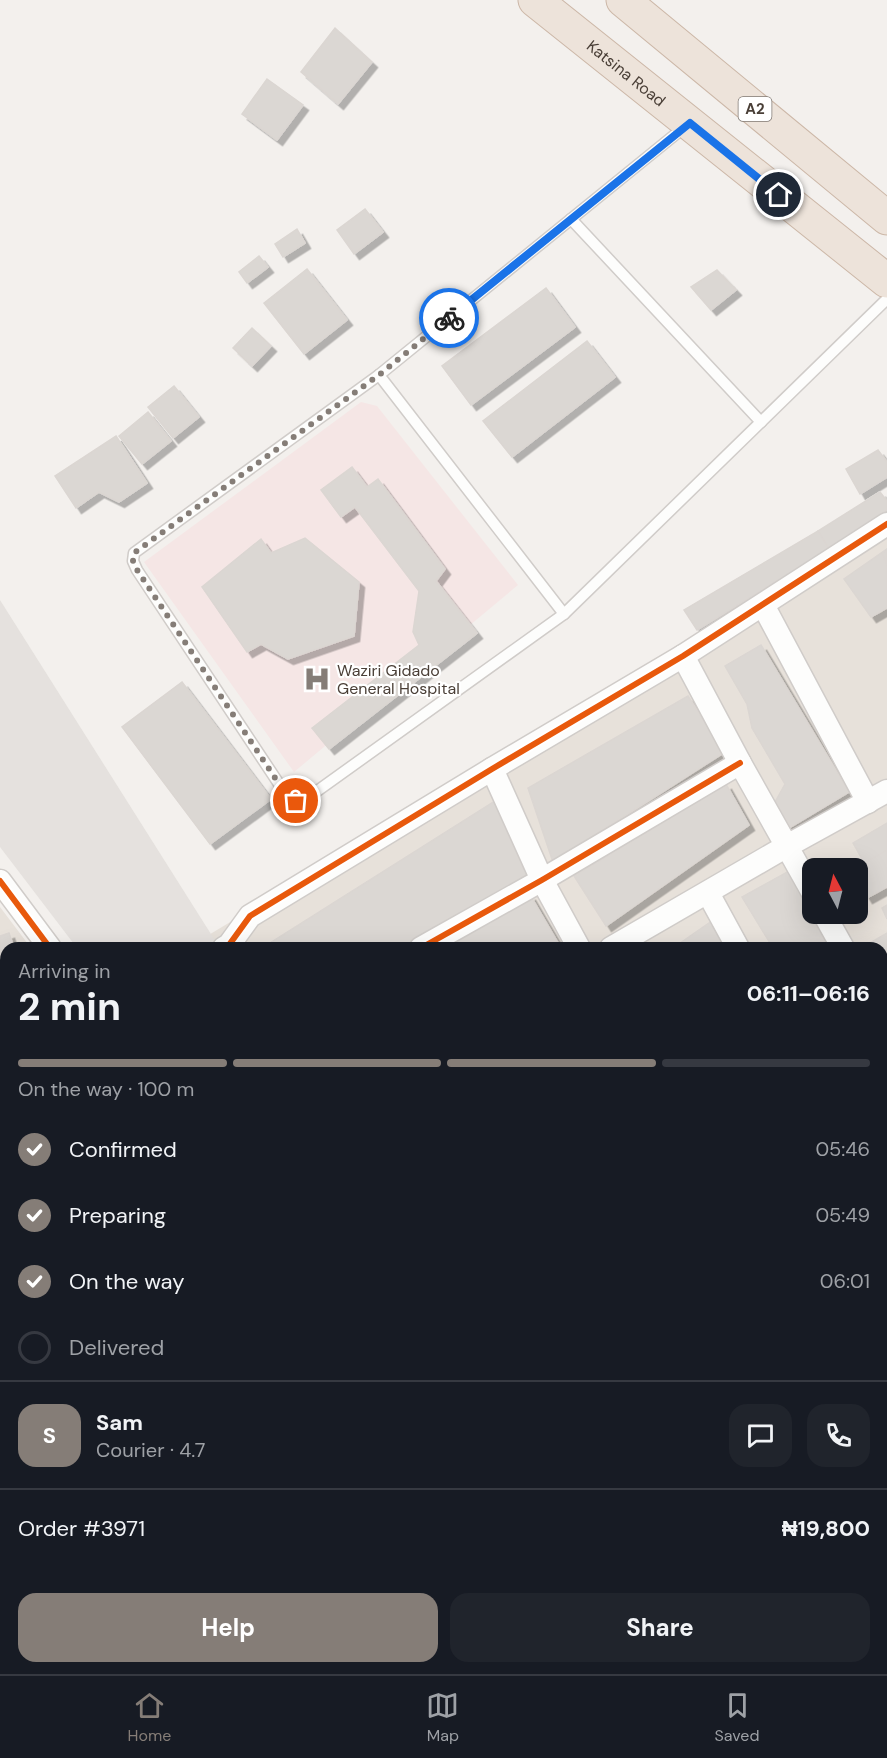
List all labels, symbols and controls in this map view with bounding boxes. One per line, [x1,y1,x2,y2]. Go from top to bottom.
street label: Katsina Road [582,36,670,111]
road number: A2 [738,97,771,121]
pin [753,169,804,220]
icon: home [762,178,795,211]
courier [419,288,479,348]
icon: bike [433,302,466,335]
place label: Waziri Gidado General Hospital [337,660,460,699]
hospital icon: Waziri Gidado General Hospital [302,664,332,694]
pin [270,775,321,826]
icon: bag [279,784,312,817]
north arrow [802,858,868,924]
map controls [802,858,868,924]
text: Arriving in [18,958,110,984]
text: 06:11–06:16 [747,979,870,1008]
text: 2 min [18,981,121,1032]
text: On the way · 100 m [18,1076,194,1102]
icon: check [18,1133,51,1166]
text: Confirmed [69,1135,177,1164]
text: 05:46 [815,1136,870,1162]
icon: check [18,1199,51,1232]
text: Preparing [69,1201,166,1230]
text: 05:49 [815,1202,870,1228]
icon: check [18,1265,51,1298]
text: On the way [69,1267,184,1296]
text: 06:01 [820,1268,870,1294]
text: Delivered [69,1333,164,1362]
button: chat [729,1404,792,1467]
button: phone [807,1404,870,1467]
text: Sam [96,1408,143,1437]
text: S [43,1421,56,1450]
text: Courier · 4.7 [96,1437,205,1463]
text: Order #3971 [18,1514,145,1543]
text: ₦19,800 [782,1514,870,1543]
button: Help [18,1593,438,1662]
button: Share [450,1593,870,1662]
tab: Home [128,1689,171,1746]
tab: Map [426,1689,459,1746]
tab: Saved [715,1689,759,1746]

